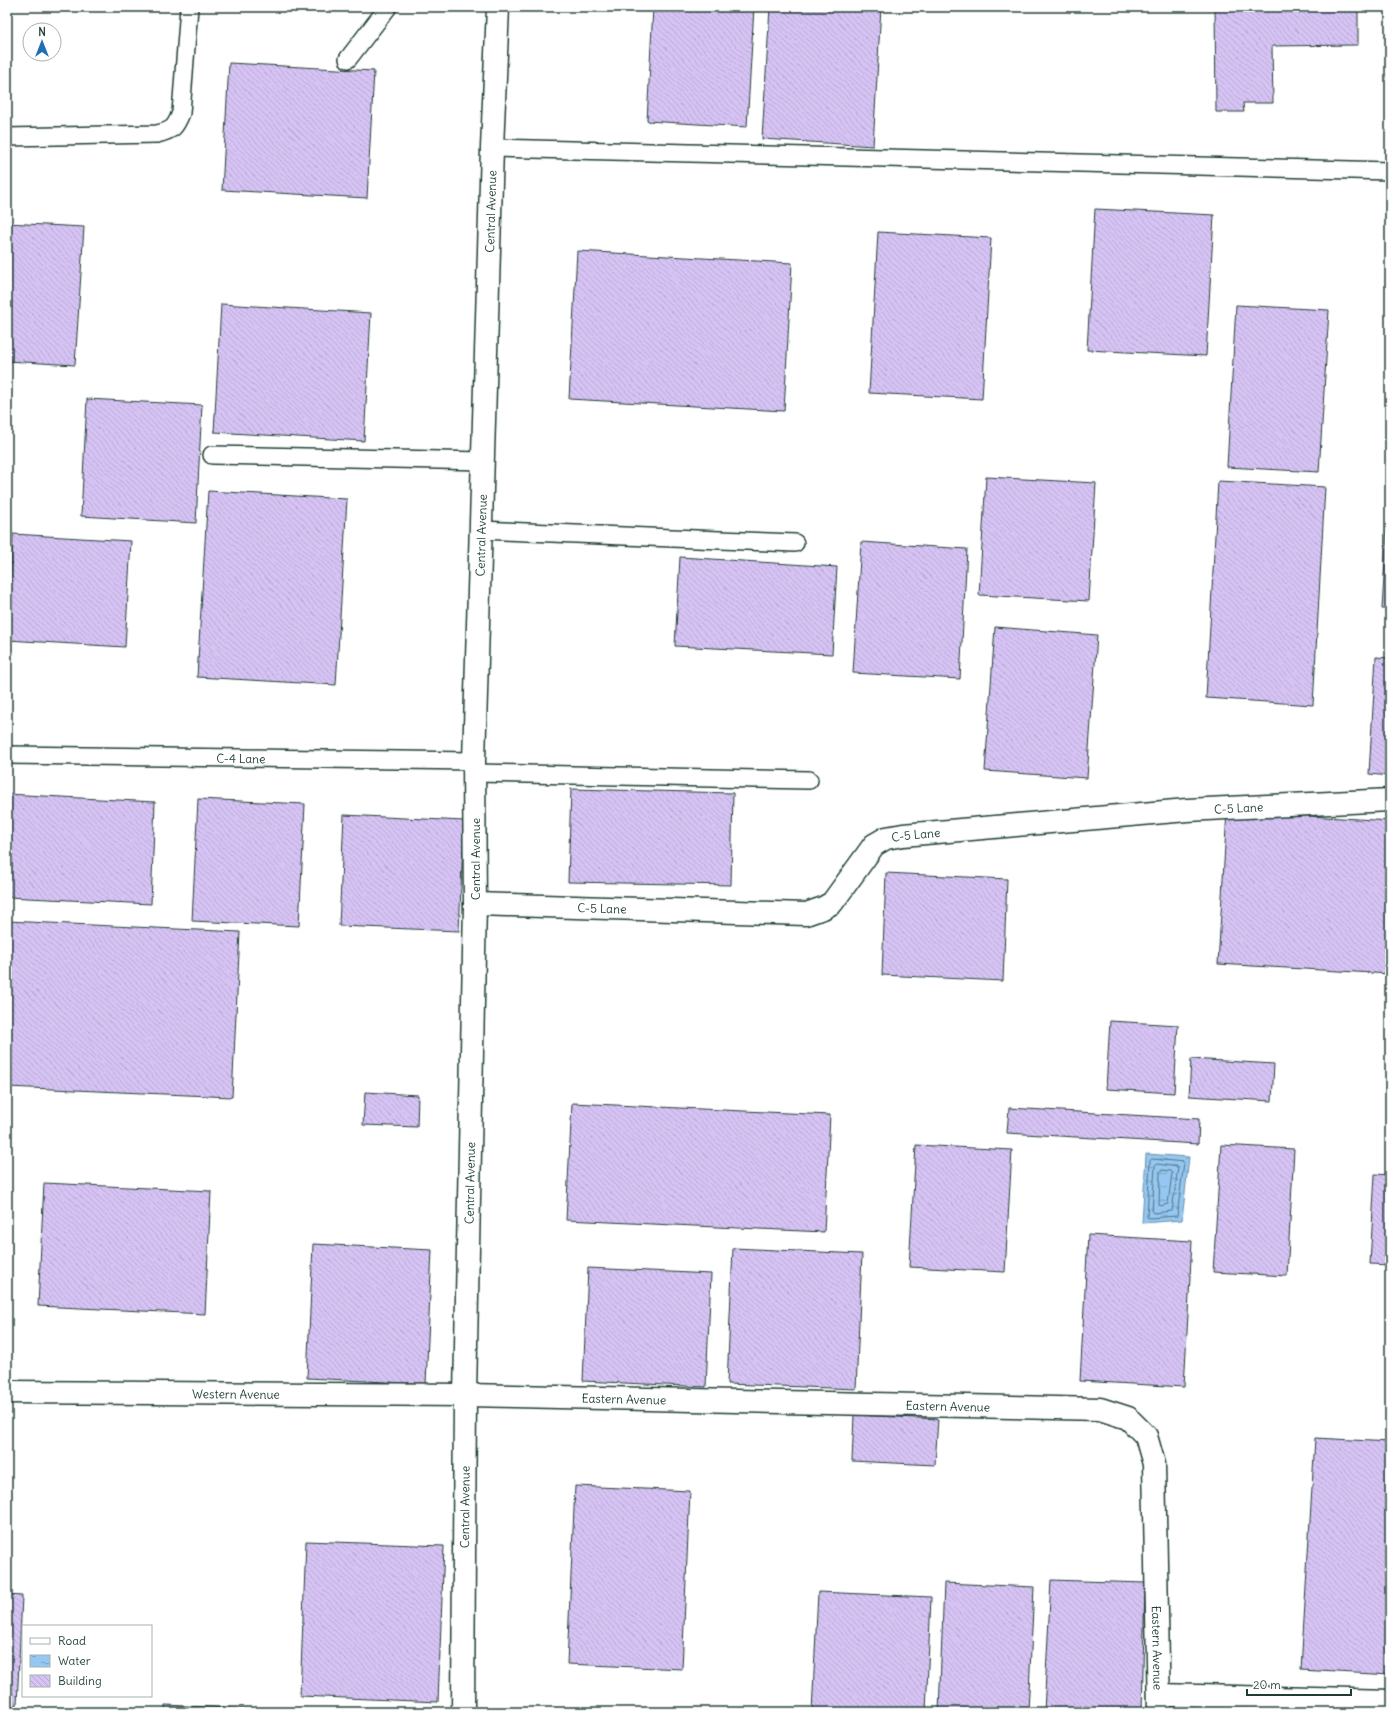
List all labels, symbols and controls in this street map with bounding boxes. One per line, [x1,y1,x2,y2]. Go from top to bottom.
north arrow [22,22,62,62]
text: N [38,25,46,39]
street label: Central Avenue [481,170,499,253]
street label: Central Avenue [472,494,489,577]
street label: C-4 Lane [216,750,266,766]
street label: C-5 Lane [1214,799,1264,816]
street label: Central Avenue [468,818,483,900]
street label: C-5 Lane [890,824,941,844]
street label: C-5 Lane [577,900,627,916]
street label: Central Avenue [461,1142,478,1224]
street label: Western Avenue [192,1386,280,1401]
street label: Eastern Avenue [582,1390,666,1407]
street label: Eastern Avenue [905,1397,990,1414]
street label: Central Avenue [457,1466,472,1548]
street label: Eastern Avenue [1149,1605,1166,1690]
legend [22,1625,152,1697]
text: Road [58,1633,86,1648]
text: Water [58,1653,91,1668]
scale bar [1247,1671,1351,1697]
text: Building [58,1673,102,1688]
text: 20 m [1253,1677,1281,1692]

